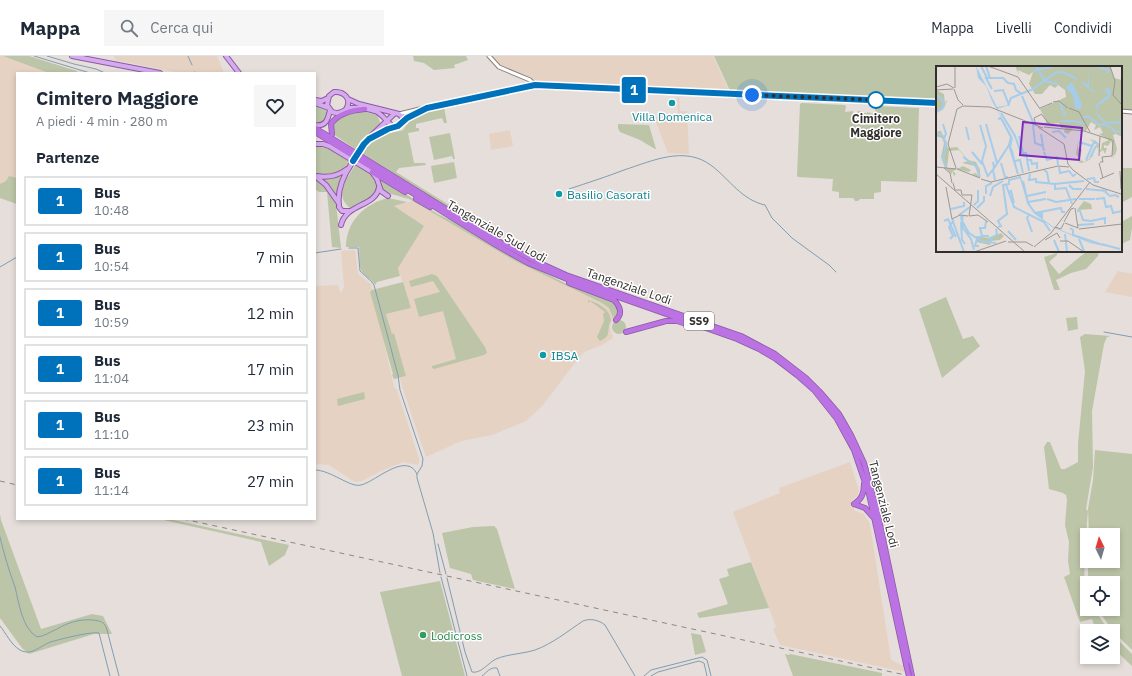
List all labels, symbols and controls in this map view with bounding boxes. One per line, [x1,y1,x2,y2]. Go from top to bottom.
search box [104,10,384,46]
text: Mappa [20,16,80,40]
icon: search [118,17,140,39]
text: Cerca qui [150,18,213,37]
text: Mappa [931,19,974,37]
text: Livelli [996,19,1032,37]
text: Condividi [1054,19,1112,37]
inset map [936,66,1122,252]
line badge: 1 [621,77,647,103]
text: 1 [630,81,638,99]
button: heart [254,85,296,127]
your location [742,85,762,105]
text: Cimitero Maggiore [36,86,199,110]
marker: Cimitero Maggiore [867,91,885,109]
marker: Villa Domenica [667,98,677,108]
place label: Villa Domenica [632,109,713,124]
place label: Cimitero Maggiore [850,111,902,140]
text: A piedi · 4 min · 280 m [36,113,168,130]
text: Partenze [36,148,99,167]
text: Bus [94,183,121,202]
place label: Basilio Casorati [567,187,650,202]
marker: Basilio Casorati [554,189,564,199]
text: 1 [56,192,64,210]
text: 1 min [256,192,294,211]
street label: Tangenziale Sud Lodi [444,196,550,266]
text: 10:48 [94,202,129,219]
text: Bus [94,239,121,258]
text: 1 [56,248,64,266]
text: 7 min [256,248,294,267]
text: 10:54 [94,258,129,275]
street label: Tangenziale Lodi [584,264,674,308]
text: Bus [94,295,121,314]
text: 1 [56,304,64,322]
text: 12 min [247,304,294,323]
road number: SS9 [684,312,714,330]
text: 10:59 [94,314,129,331]
place label: IBSA [551,348,579,363]
marker: IBSA [538,350,548,360]
text: Bus [94,351,121,370]
text: 1 [56,360,64,378]
text: 17 min [247,360,294,379]
text: 11:04 [94,370,129,387]
text: Bus [94,407,121,426]
text: 1 [56,416,64,434]
text: 23 min [247,416,294,435]
text: 11:10 [94,426,129,443]
street label: Tangenziale Lodi [866,459,902,549]
text: Bus [94,463,121,482]
text: 1 [56,472,64,490]
text: 27 min [247,472,294,491]
text: 11:14 [94,482,129,499]
north arrow [1080,528,1120,568]
map controls [1080,528,1120,664]
button: locate [1080,576,1120,616]
button: layers [1080,624,1120,664]
place label: Lodicross [431,628,482,643]
marker: Lodicross [418,630,428,640]

